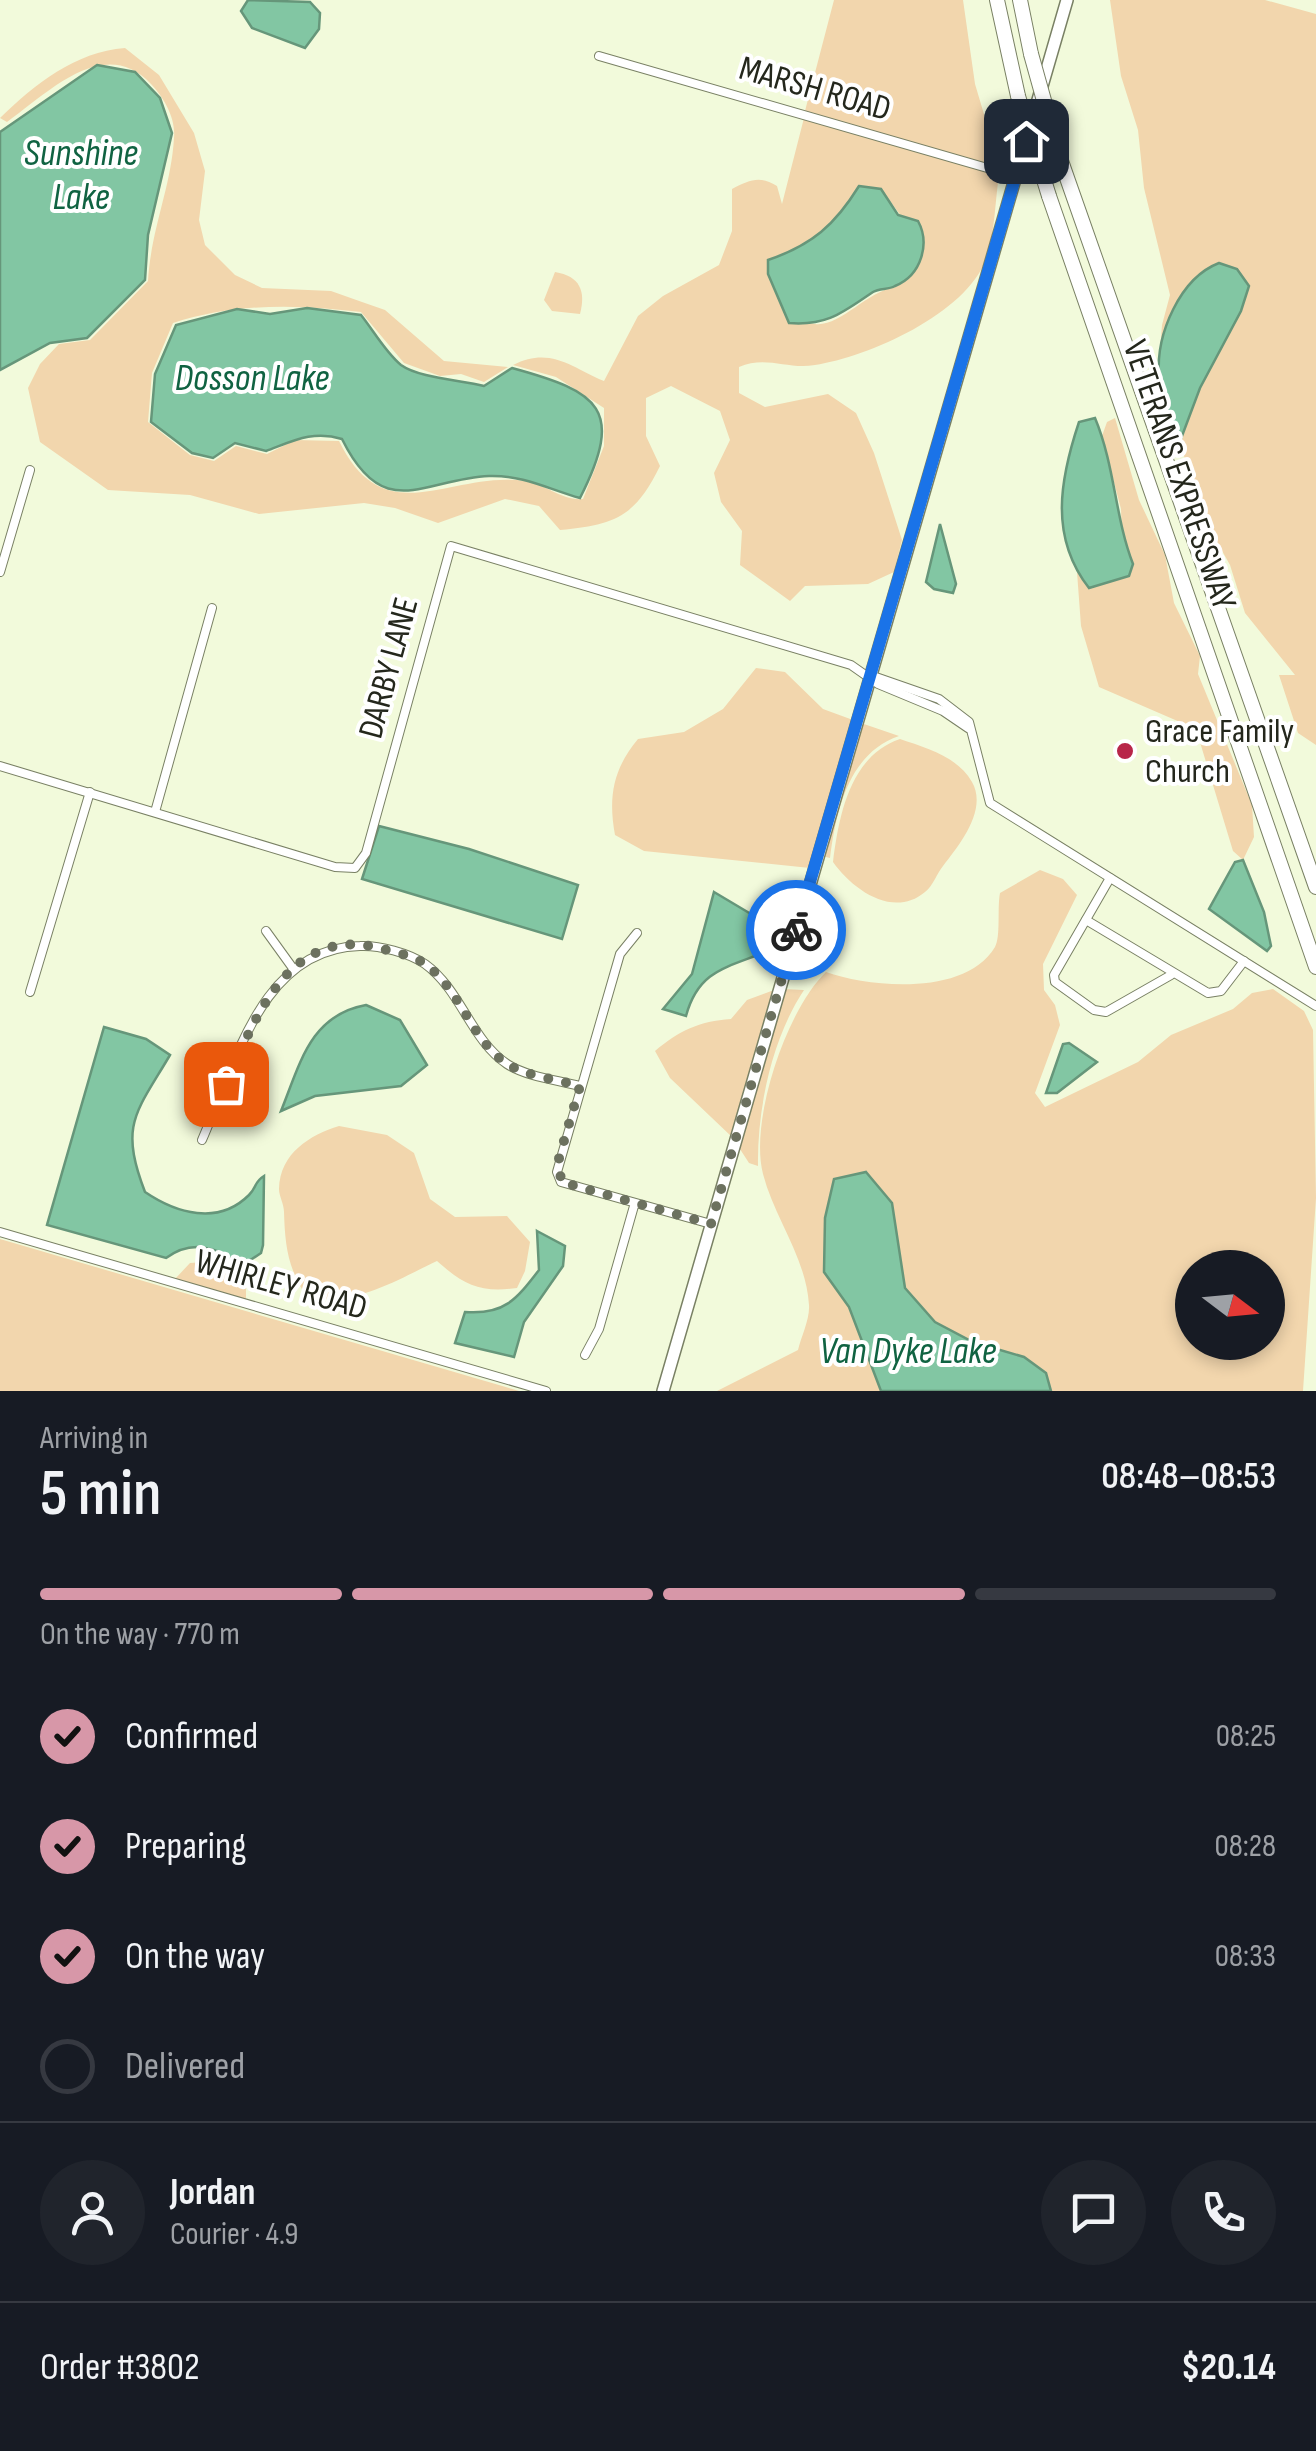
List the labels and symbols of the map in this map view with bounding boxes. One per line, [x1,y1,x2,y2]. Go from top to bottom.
street label: MARSH ROAD [734,47,896,131]
pin [984,99,1069,184]
water label: Sunshine Lake [24,131,138,220]
street label: VETERANS EXPRESSWAY [1113,335,1245,616]
water label: Dosson Lake [175,356,330,401]
street label: DARBY LANE [350,593,428,743]
place label: Grace Family Church [1145,710,1294,793]
marker: Grace Family Church [1114,740,1136,762]
courier [746,880,846,980]
pin [184,1042,269,1127]
street label: WHIRLEY ROAD [190,1240,372,1330]
north arrow [1175,1250,1285,1360]
water label: Van Dyke Lake [820,1329,997,1374]

